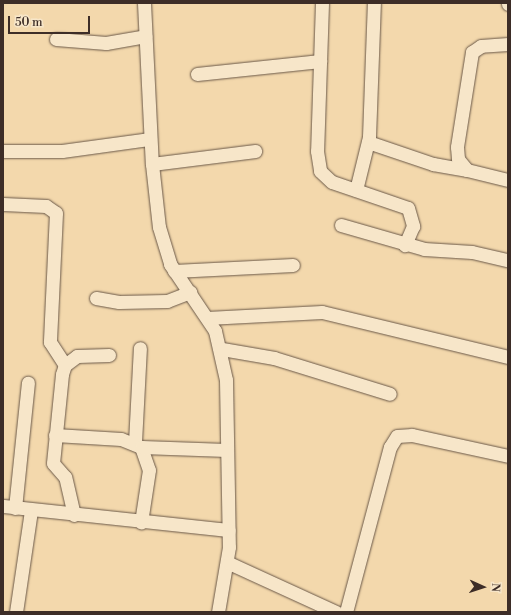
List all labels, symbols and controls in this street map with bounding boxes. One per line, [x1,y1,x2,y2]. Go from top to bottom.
scale bar [10,8,92,34]
text: 50 m [15,15,43,30]
north arrow [463,567,503,607]
text: N [488,583,502,592]

